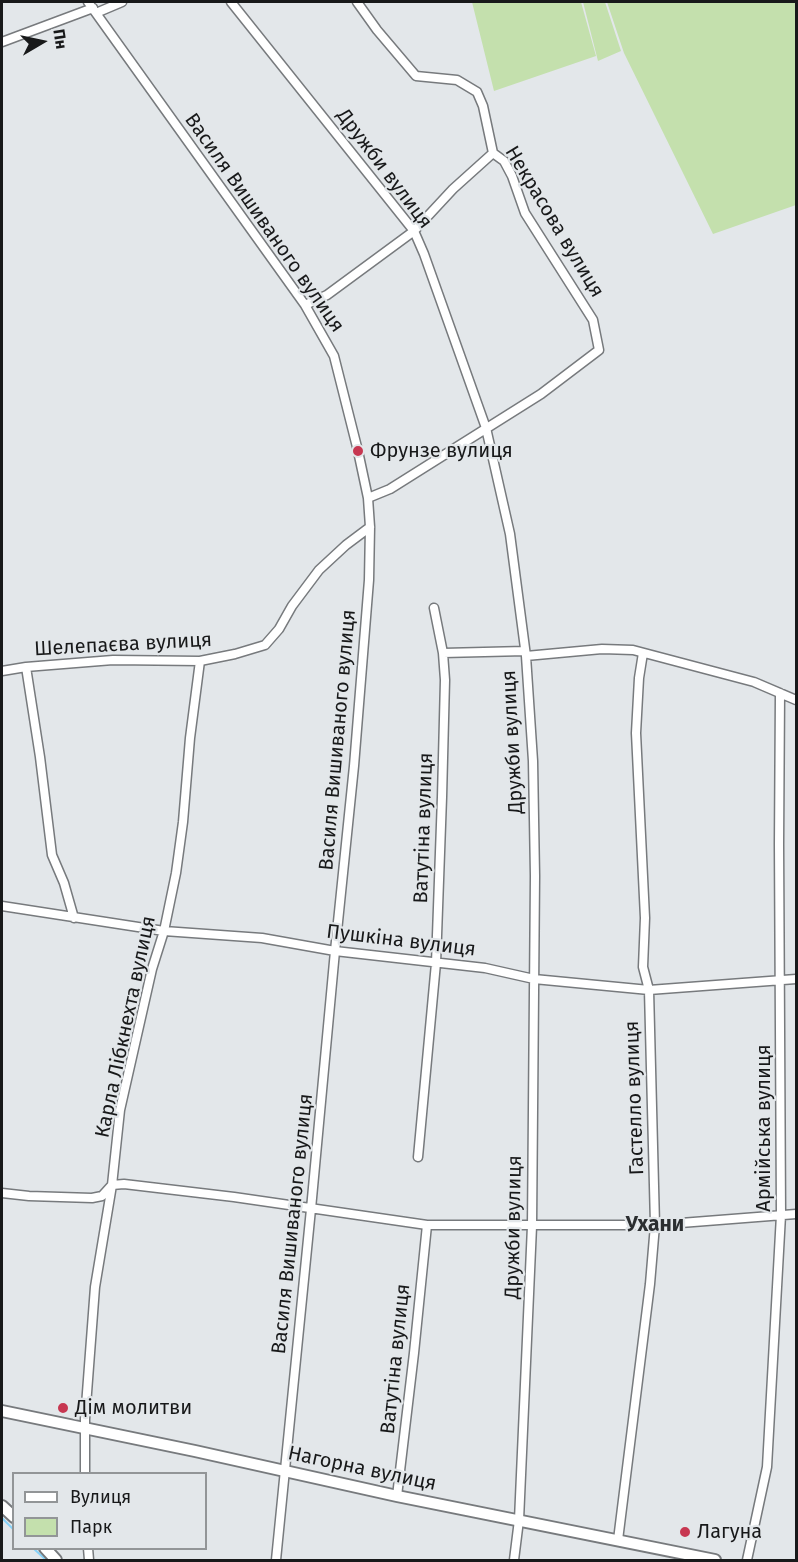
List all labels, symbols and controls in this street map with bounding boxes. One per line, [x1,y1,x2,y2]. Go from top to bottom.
north arrow [12,12,72,72]
text: Пн [49,28,71,50]
street label: Дружби вулиця [331,104,437,234]
street label: Василя Вишиваного вулиця [179,109,349,337]
street label: Некрасова вулиця [499,142,609,302]
place label: Фрунзе вулиця [370,439,513,463]
marker: Фрунзе вулиця [351,444,365,458]
street label: Василя Вишиваного вулиця [315,608,361,872]
street label: Шелепаєва вулиця [33,628,213,662]
street label: Дружби вулиця [497,670,529,814]
street label: Ватутіна вулиця [409,752,439,904]
street label: Карла Лібкнехта вулиця [91,914,161,1140]
street label: Пушкіна вулиця [325,920,477,962]
street label: Гастелло вулиця [620,1020,650,1176]
street label: Армійська вулиця [752,1044,776,1212]
street label: Василя Вишиваного вулиця [267,1092,319,1356]
street label: Дружби вулиця [501,1155,527,1299]
district label: Ухани [626,1212,684,1238]
street label: Ватутіна вулиця [376,1283,416,1435]
place label: Дім молитви [75,1396,192,1420]
marker: Дім молитви [56,1401,70,1415]
street label: Нагорна вулиця [286,1442,438,1496]
legend [12,1472,207,1550]
text: Вулиця [70,1486,131,1508]
text: Парк [70,1516,112,1538]
place label: Лагуна [697,1520,762,1544]
marker: Лагуна [678,1525,692,1539]

